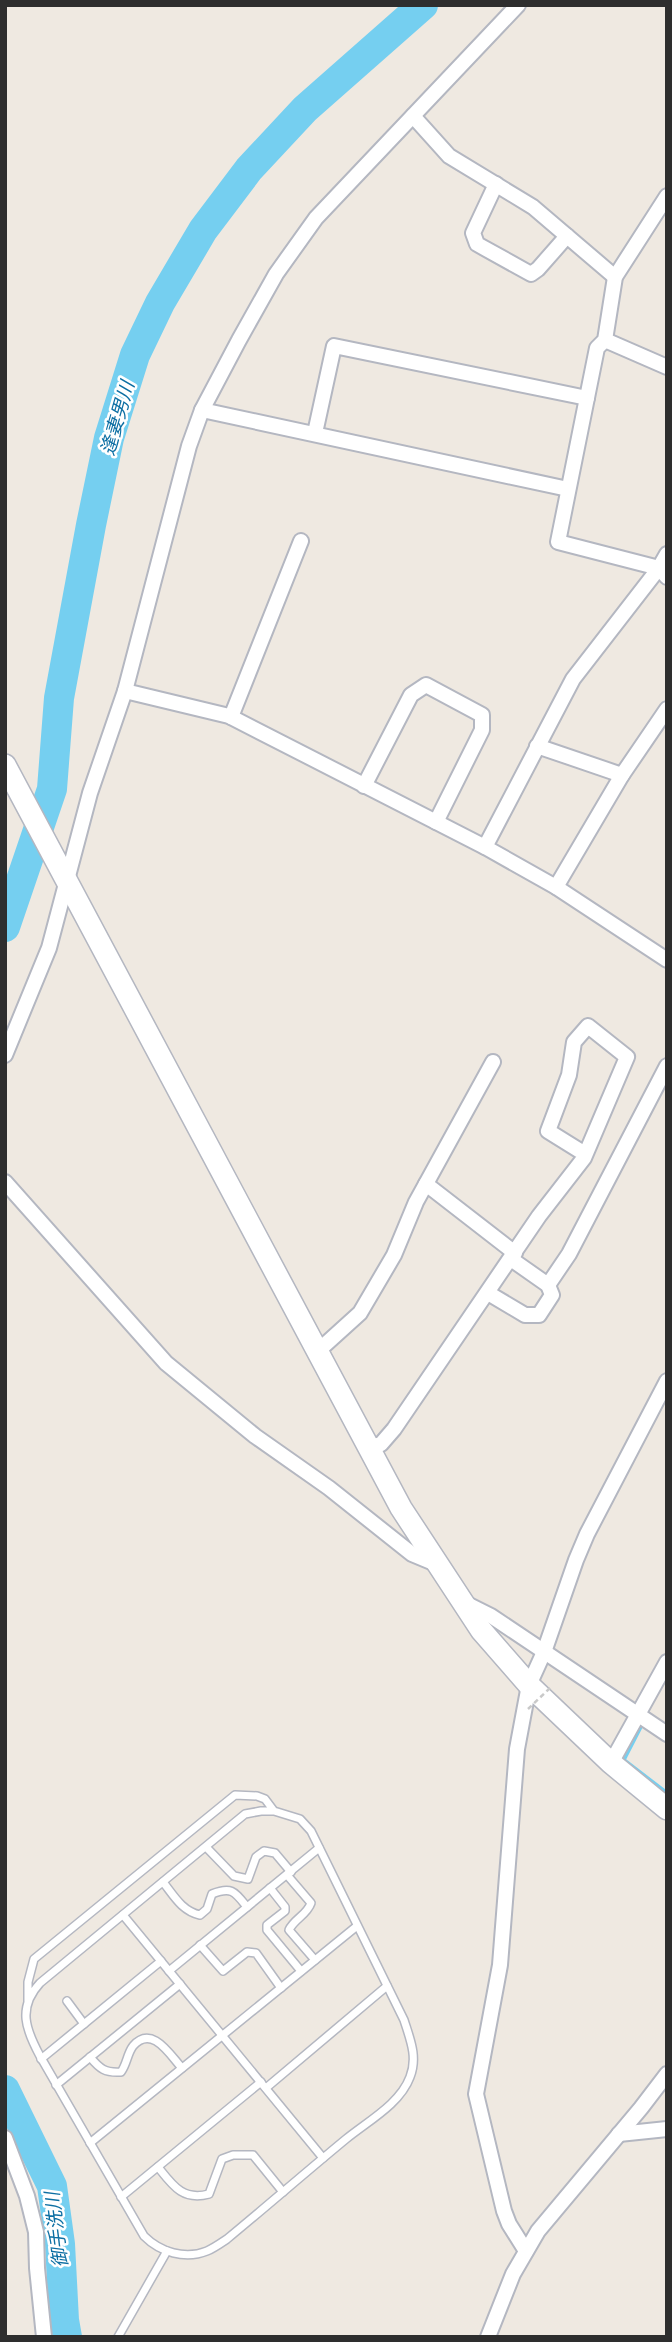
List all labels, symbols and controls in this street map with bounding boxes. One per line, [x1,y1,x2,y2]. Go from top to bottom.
water label: 逢妻男川 [96,377,139,458]
water label: 御手洗川 [40,2189,72,2269]

